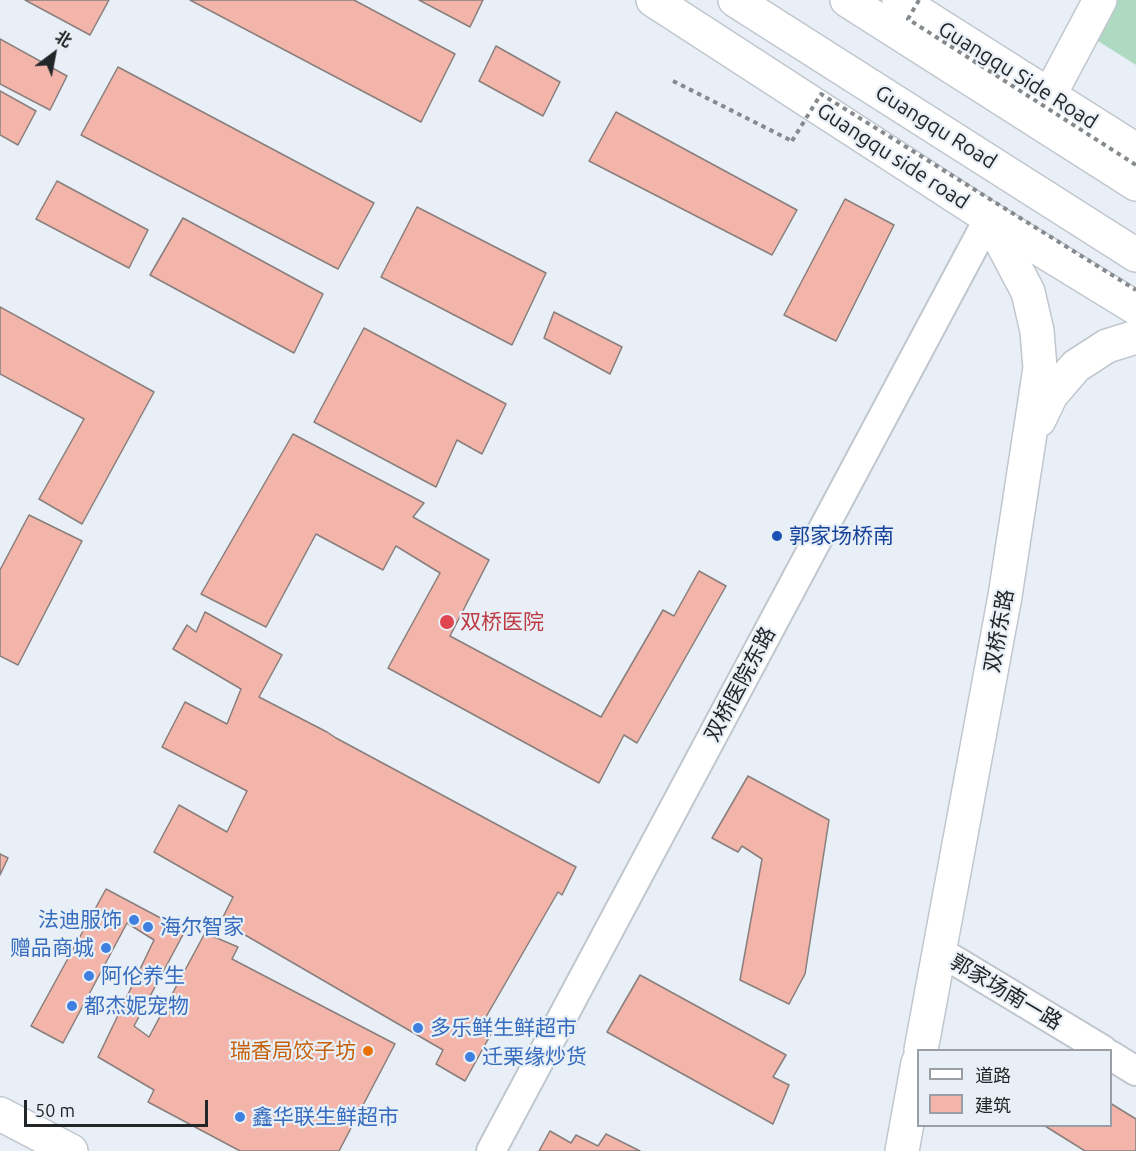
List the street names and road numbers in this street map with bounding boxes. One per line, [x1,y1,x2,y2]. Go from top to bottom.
street label: Guangqu Side Road [934,16,1102,134]
street label: Guangqu Road [871,80,1001,174]
street label: Guangqu side road [812,97,974,215]
street label: 双桥东路 [979,587,1019,675]
street label: 双桥医院东路 [699,622,781,746]
street label: 郭家场南一路 [946,949,1066,1035]

